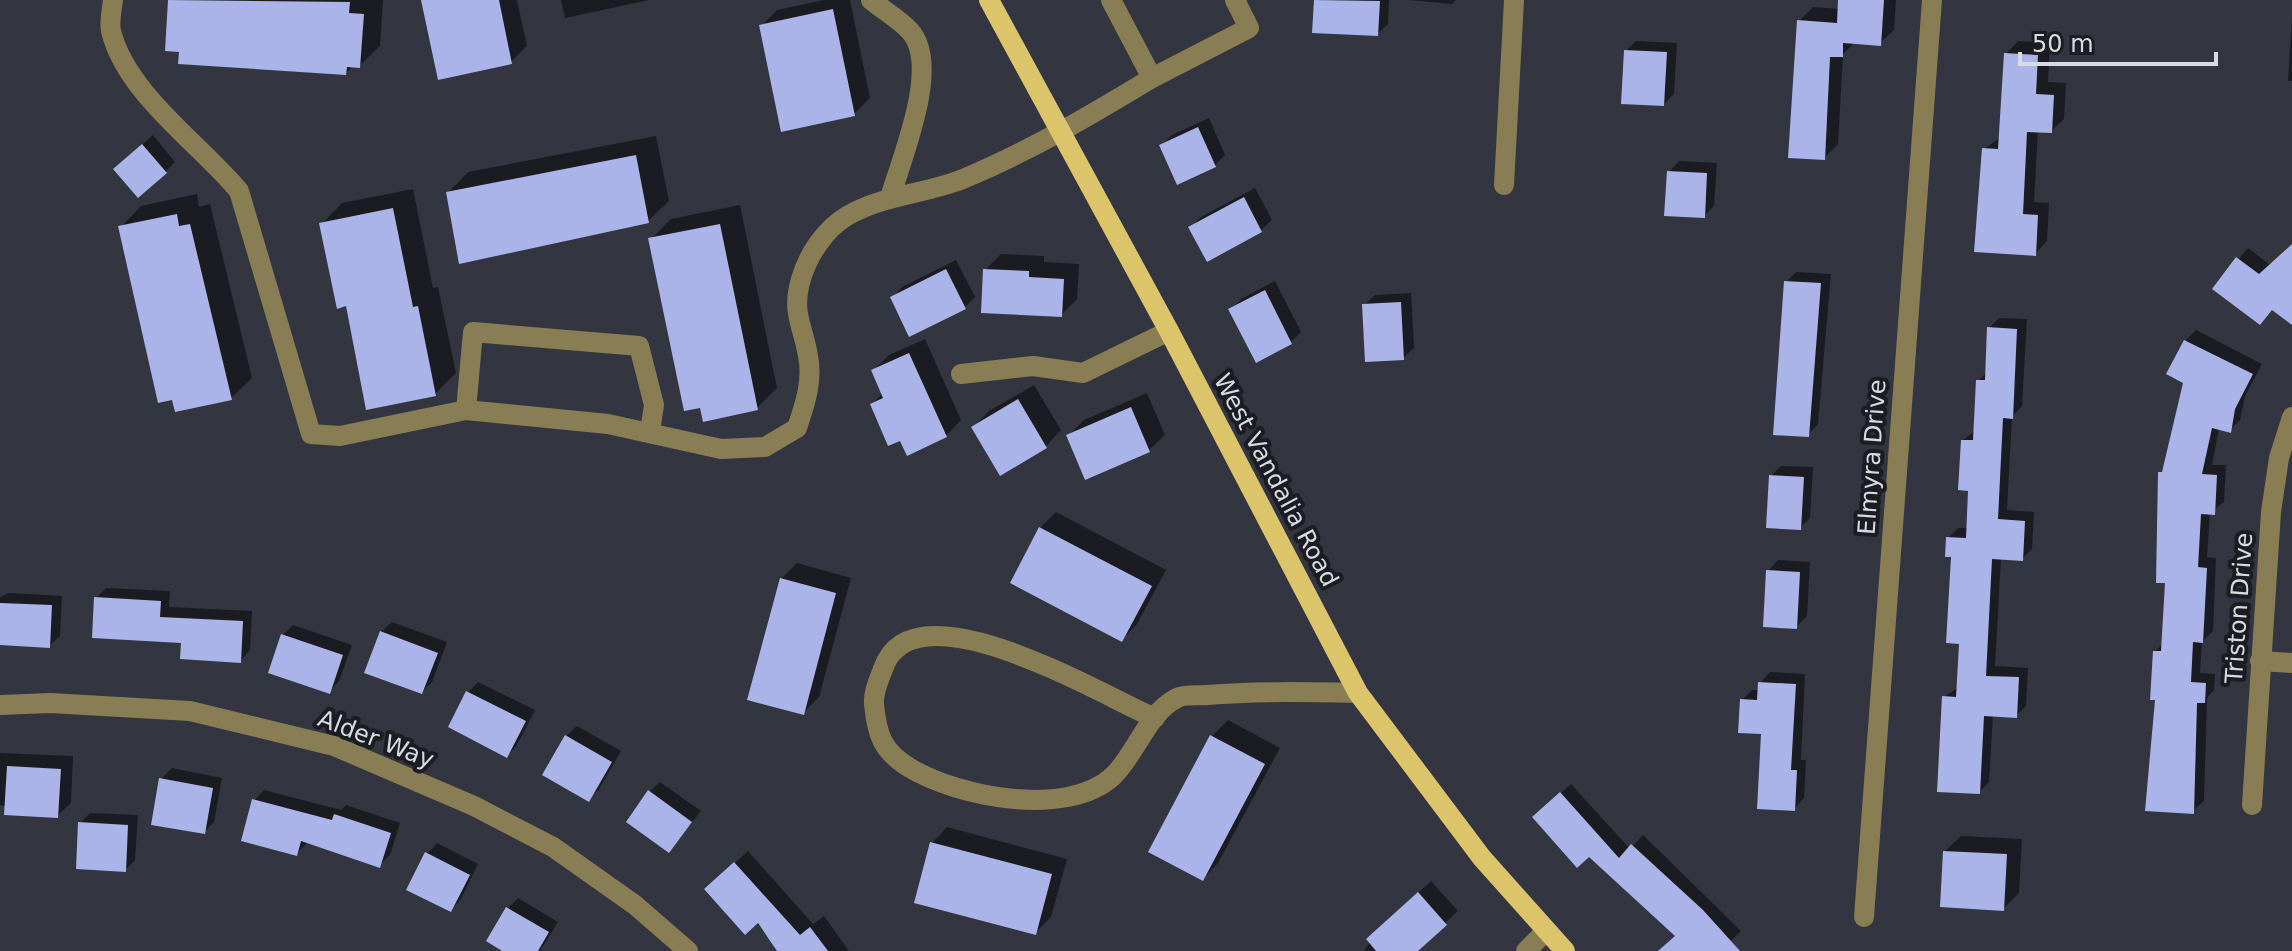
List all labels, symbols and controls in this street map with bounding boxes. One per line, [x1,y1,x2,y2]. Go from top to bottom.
scale bar [2020,16,2216,66]
text: 50 m [2032,30,2094,58]
street label: West Vandalia Road [1208,369,1344,591]
street label: Elmyra Drive [1853,378,1891,536]
street label: Triston Drive [2220,532,2258,685]
street label: Alder Way [314,704,438,774]

